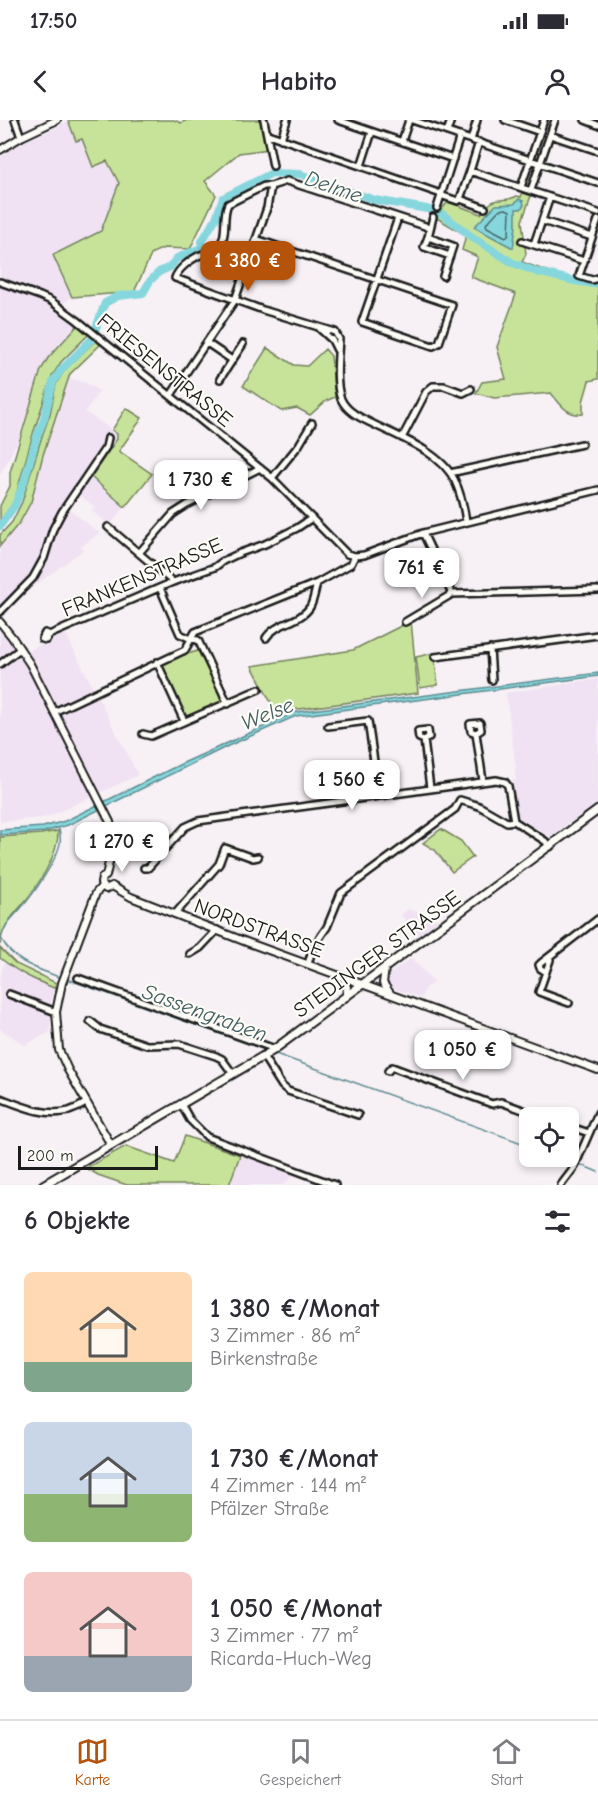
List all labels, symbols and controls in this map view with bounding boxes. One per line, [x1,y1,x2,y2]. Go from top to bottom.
text: 17:50 [30,8,77,34]
icon: back [24,65,57,98]
icon: person [541,65,574,98]
text: Habito [261,66,337,97]
water label: Delme [302,165,366,209]
pin: 1 380 € [193,241,303,292]
text: 1 380 € [214,249,282,272]
street label: FRIESENSTRASSE [93,308,237,432]
pin: 1 730 € [146,460,256,511]
text: 1 730 € [168,468,234,491]
street label: FRANKENSTRASSE [58,532,226,622]
pin: 761 € [380,548,464,599]
text: 761 € [398,556,446,579]
water label: Welse [237,692,297,736]
pin: 1 560 € [297,760,407,811]
text: 1 560 € [318,768,386,791]
pin: 1 270 € [67,822,177,873]
text: 1 270 € [89,830,155,853]
street label: STEDINGER STRASSE [289,885,465,1023]
street label: NORDSTRASSE [191,893,327,963]
water label: Sassengraben [139,978,271,1048]
pin: 1 050 € [408,1030,518,1081]
text: 1 050 € [428,1038,498,1061]
map controls [519,1107,579,1167]
button: locate [519,1107,579,1167]
scale bar [18,1143,158,1170]
text: 200 m [27,1147,73,1165]
icon: filters [541,1205,574,1238]
text: 6 Objekte [24,1206,130,1236]
text: 1 380 €/Monat [210,1294,379,1324]
icon: home [72,1296,144,1368]
text: 3 Zimmer · 86 m² [210,1324,360,1347]
text: Birkenstraße [210,1347,318,1370]
text: 1 730 €/Monat [210,1444,378,1474]
icon: home [72,1446,144,1518]
text: 4 Zimmer · 144 m² [210,1474,366,1497]
text: Pfälzer Straße [210,1497,329,1520]
text: 1 050 €/Monat [210,1594,382,1624]
icon: home [72,1596,144,1668]
text: 3 Zimmer · 77 m² [210,1624,358,1647]
text: Ricarda-Huch-Weg [210,1647,372,1670]
tab: Karte [75,1735,110,1789]
tab: Gespeichert [260,1735,341,1789]
tab: Start [490,1735,523,1789]

